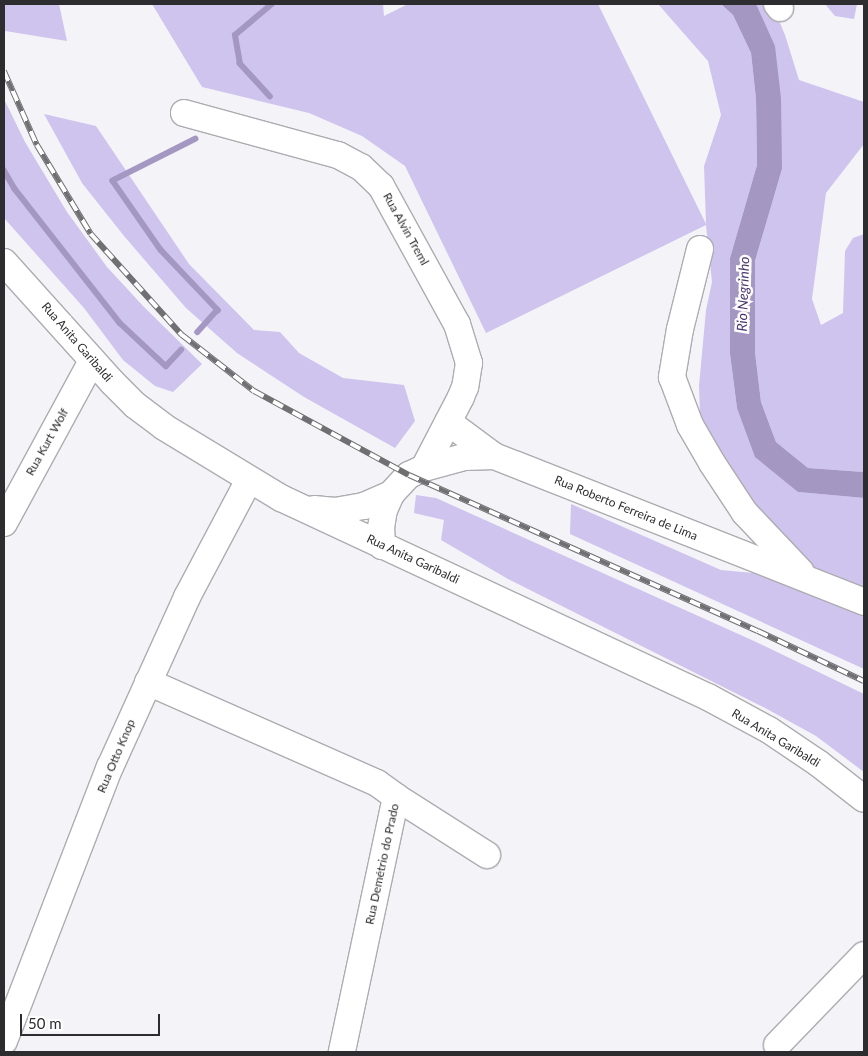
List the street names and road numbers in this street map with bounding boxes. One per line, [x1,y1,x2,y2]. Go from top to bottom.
street label: Rua Alvin Treml [380,190,432,268]
street label: Rua Anita Garibaldi [38,299,116,385]
street label: Rua Kurt Wolf [23,406,71,478]
street label: Rua Roberto Ferreira de Lima [552,473,700,543]
street label: Rua Anita Garibaldi [364,531,462,587]
street label: Rua Anita Garibaldi [729,706,823,770]
street label: Rua Otto Knop [94,717,138,795]
street label: Rua Demétrio do Prado [362,802,402,926]

